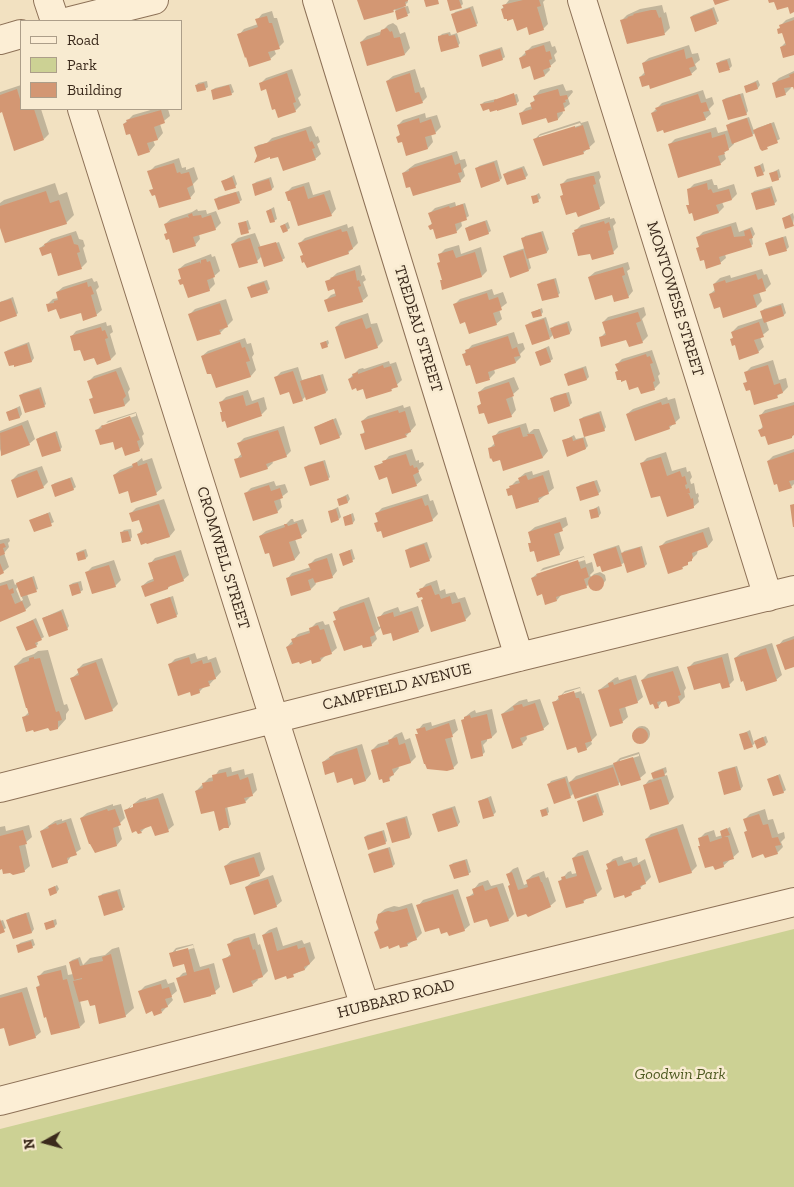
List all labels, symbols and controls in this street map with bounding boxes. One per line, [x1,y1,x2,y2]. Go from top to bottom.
legend [20,20,182,110]
text: Road [67,31,99,49]
text: Park [67,56,97,74]
text: Building [67,81,122,99]
street label: MONTOWESE STREET [642,219,708,379]
street label: TREDEAU STREET [390,263,446,395]
street label: CROMWELL STREET [192,484,254,632]
street label: CAMPFIELD AVENUE [321,659,473,715]
street label: HUBBARD ROAD [335,975,457,1023]
park label: Goodwin Park [634,1064,726,1084]
north arrow [20,1117,70,1167]
text: N [21,1138,39,1150]

